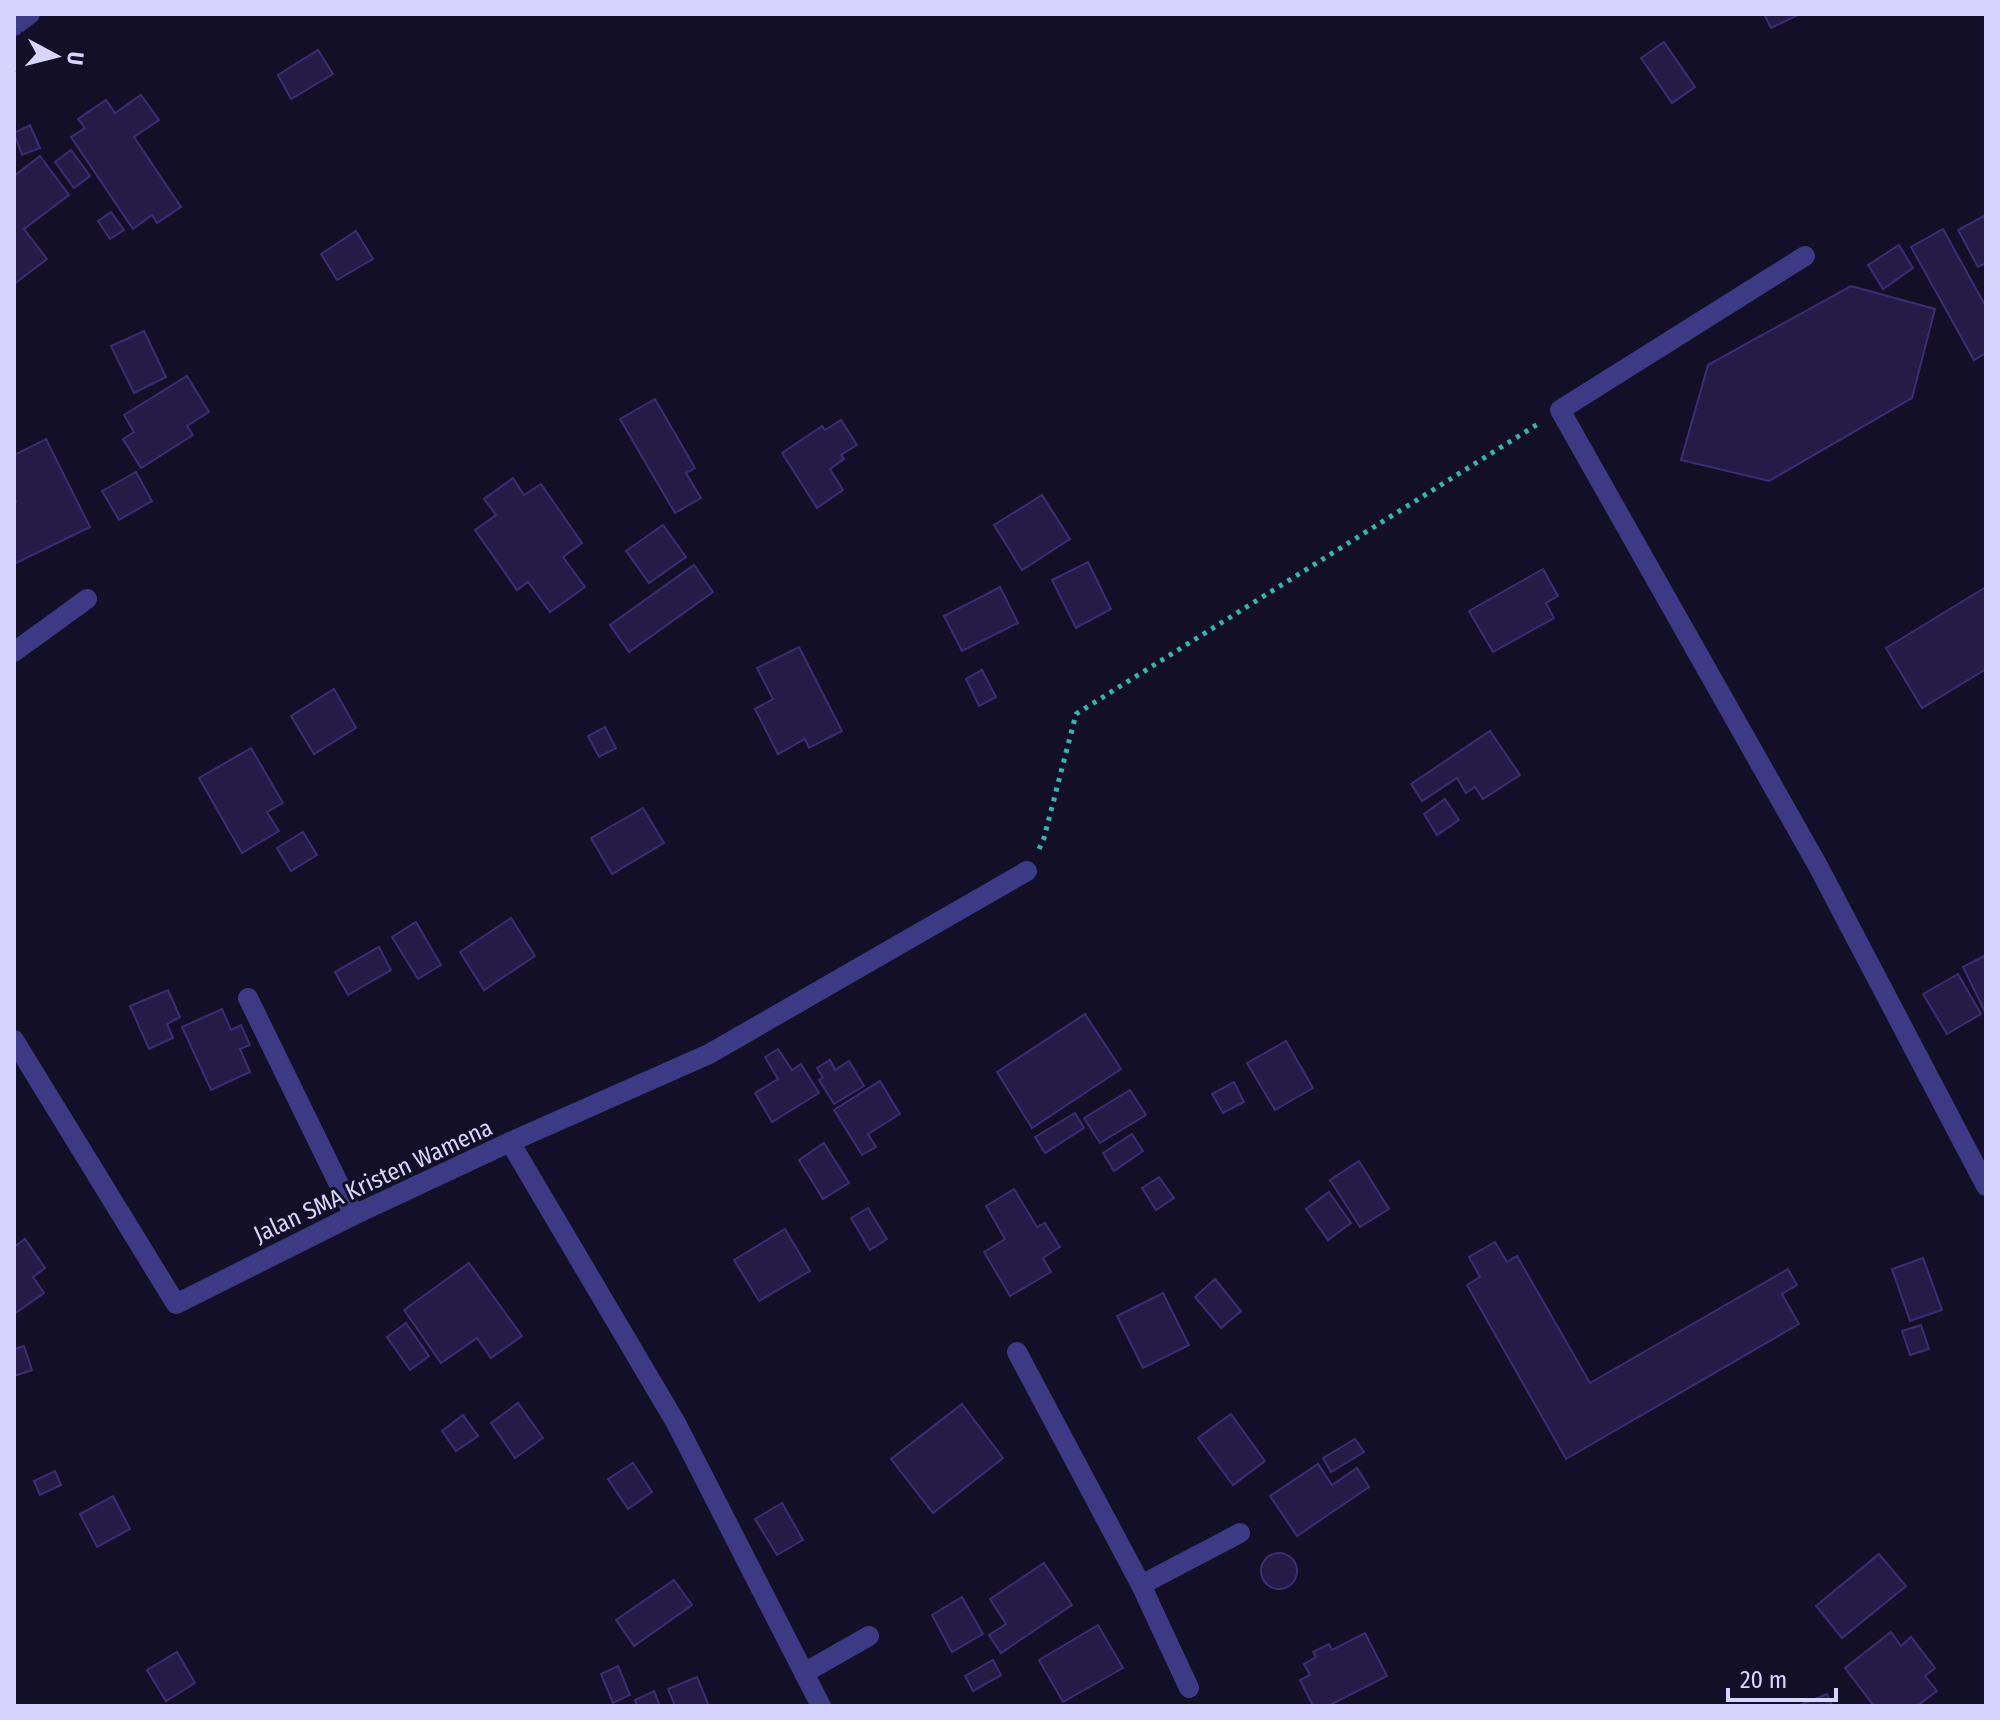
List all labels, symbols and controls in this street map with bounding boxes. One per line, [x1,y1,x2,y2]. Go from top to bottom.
north arrow [16,16,96,96]
text: U [61,50,90,66]
street label: Jalan SMA Kristen Wamena [249,1113,497,1249]
scale bar [1728,1652,1836,1702]
text: 20 m [1740,1666,1787,1694]

